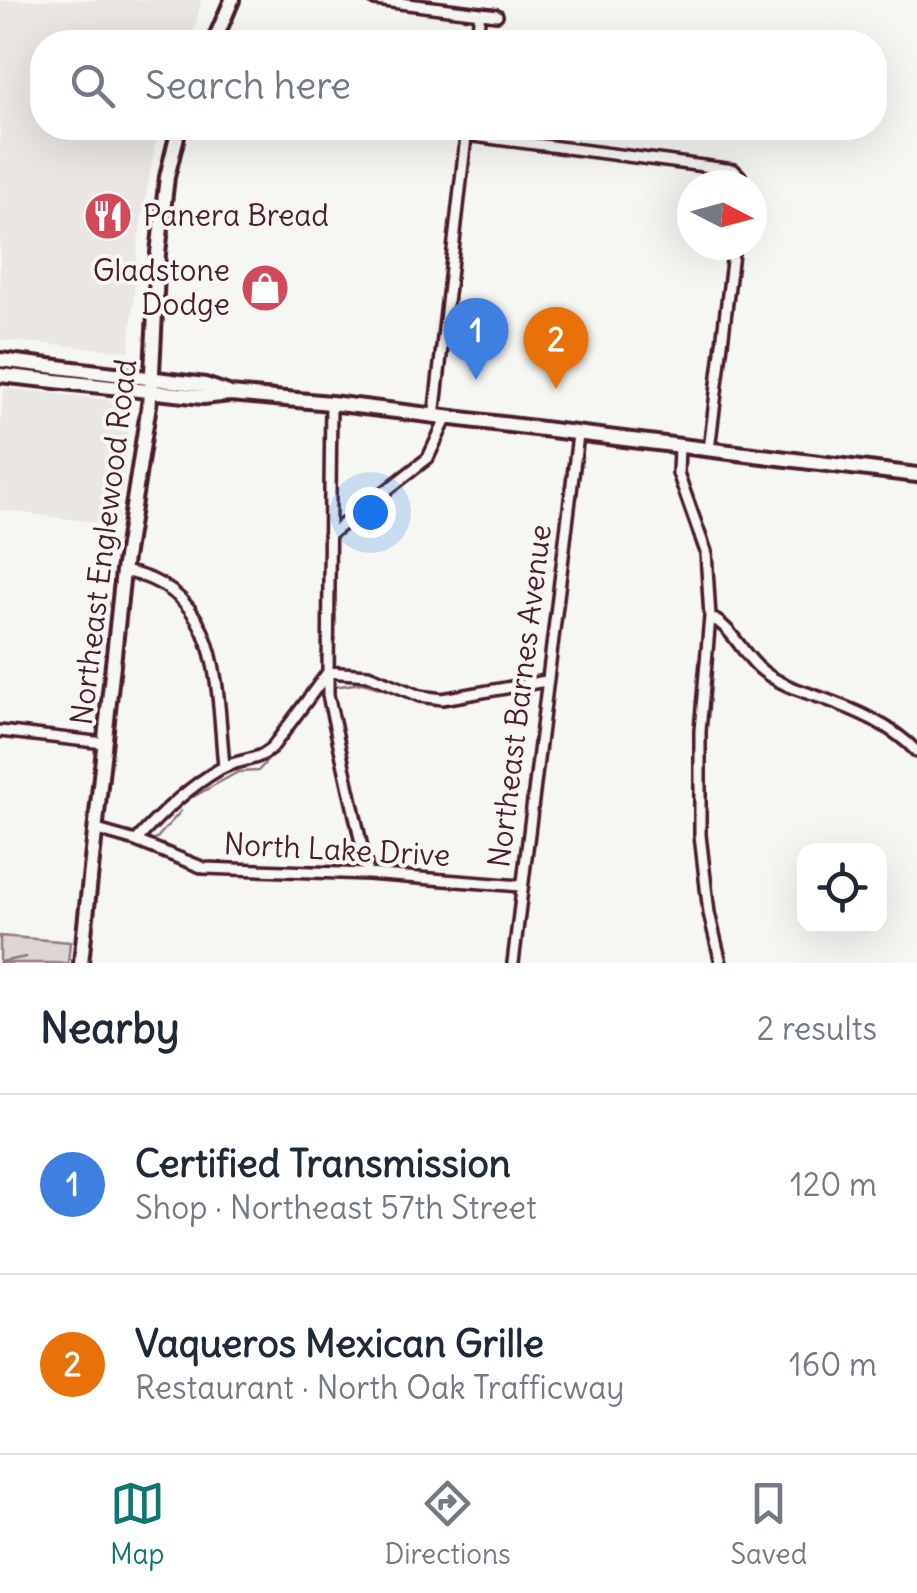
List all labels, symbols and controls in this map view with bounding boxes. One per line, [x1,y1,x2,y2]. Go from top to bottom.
search box [30,30,887,140]
icon: search [65,58,120,113]
text: Search here [145,62,351,109]
north arrow [677,170,767,260]
restaurant icon: Panera Bread [82,190,134,242]
place label: Panera Bread [143,196,329,234]
place label: Gladstone Dodge [93,251,230,323]
shop icon: Gladstone Dodge [239,262,291,314]
pin: 1 [444,298,508,380]
pin: 2 [524,306,588,389]
street label: Northeast Englewood Road [62,357,144,727]
your location [345,487,396,538]
street label: Northeast Barnes Avenue [479,522,559,869]
street label: North Lake Drive [223,824,451,874]
map controls [797,843,887,933]
button: locate [797,843,887,933]
text: Nearby [40,1002,179,1054]
text: 2 results [757,1008,877,1049]
text: Certified Transmission [135,1140,511,1187]
text: 1 [66,1164,79,1205]
text: 120 m [790,1164,877,1205]
text: Shop · Northeast 57th Street [135,1187,537,1228]
text: Vaqueros Mexican Grille [135,1320,544,1367]
text: 2 [64,1344,81,1385]
text: 160 m [789,1344,877,1385]
text: Restaurant · North Oak Trafficway [135,1367,624,1408]
tab: Map [110,1476,165,1572]
tab: Directions [384,1476,511,1572]
tab: Saved [730,1476,807,1572]

